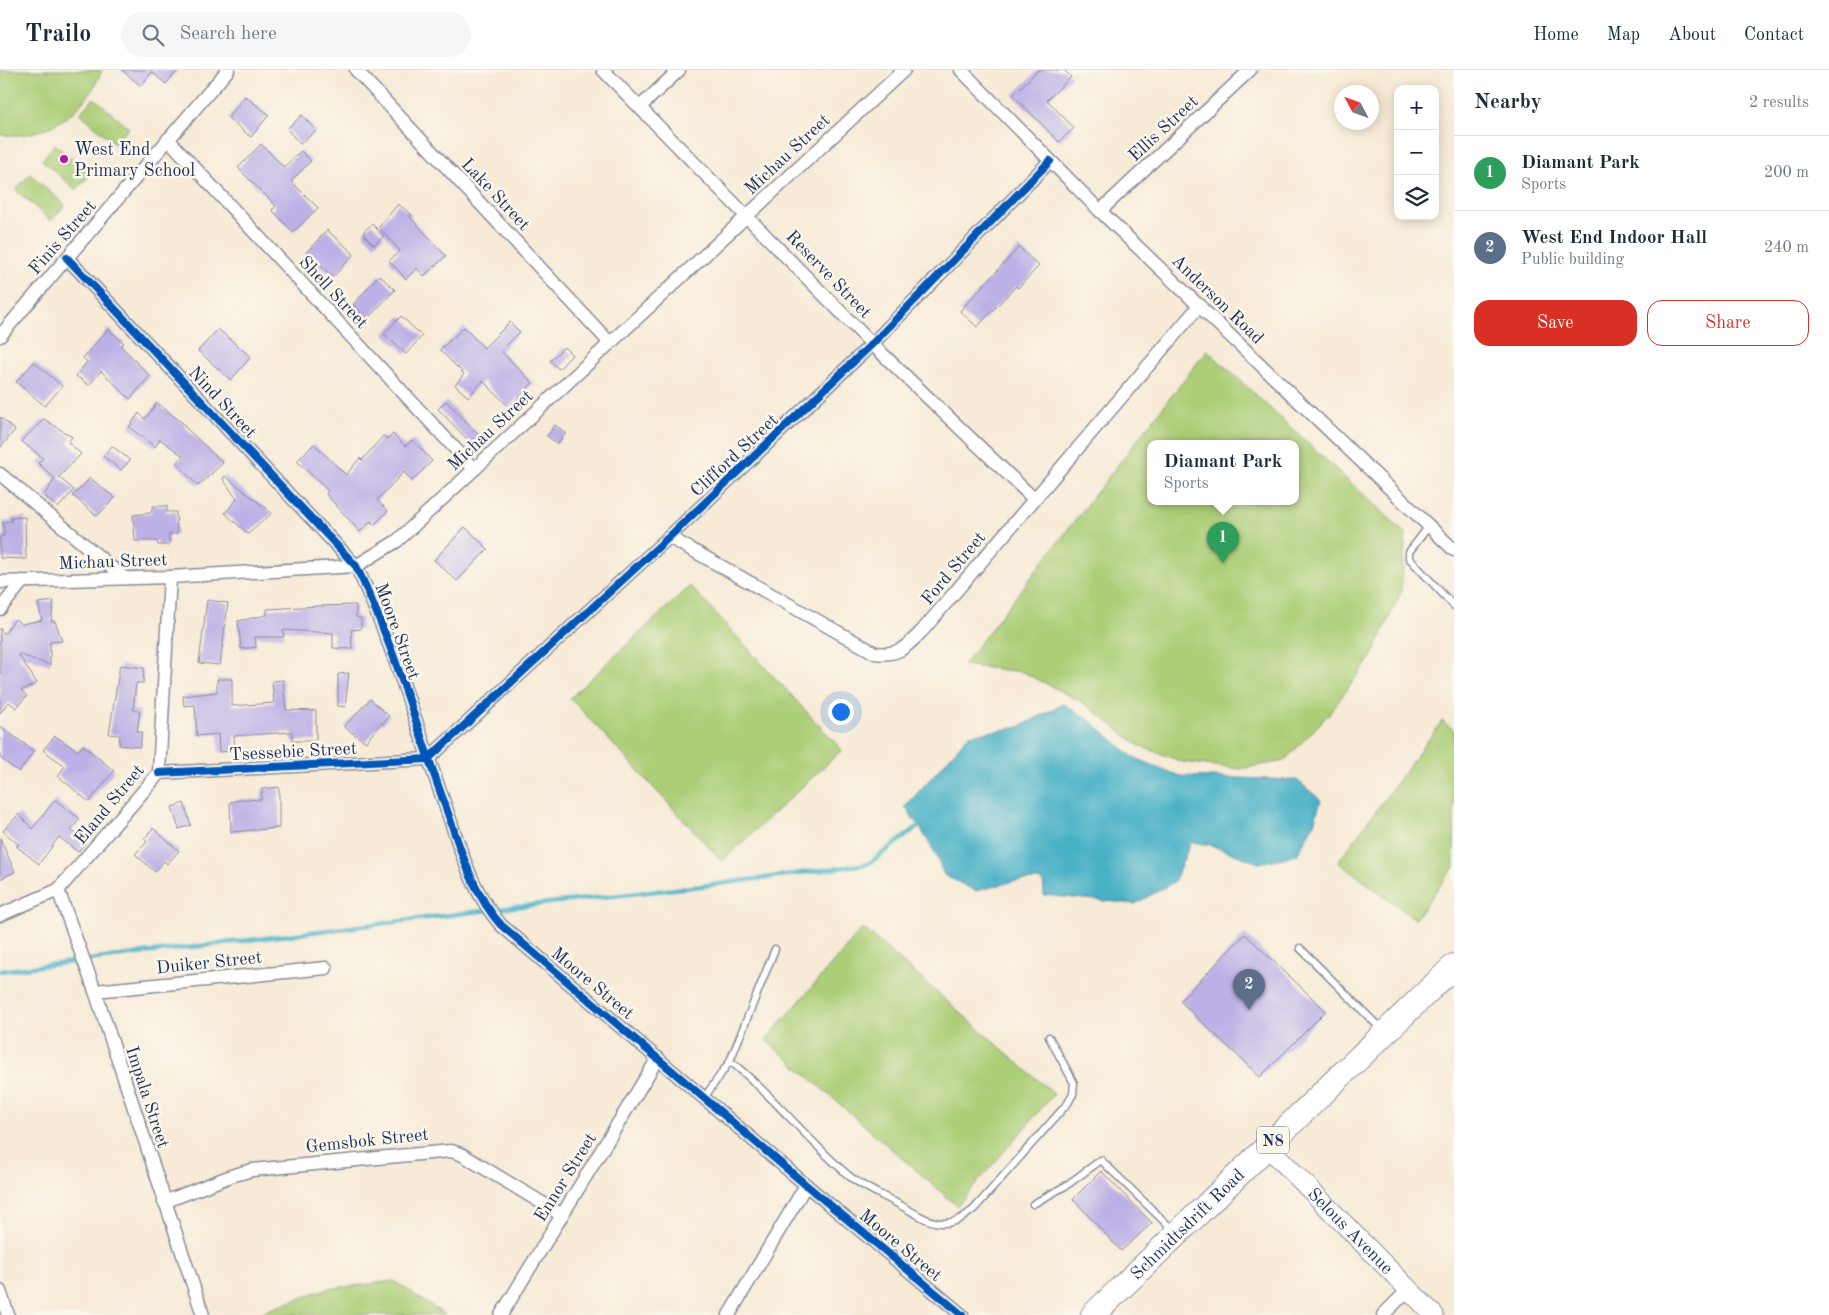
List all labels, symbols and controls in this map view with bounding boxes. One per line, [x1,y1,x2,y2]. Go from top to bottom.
search box [121,12,471,57]
icon: search [139,21,167,49]
text: Trailo [25,23,91,47]
text: Search here [179,25,277,44]
text: Home [1533,26,1579,44]
text: Map [1607,26,1640,44]
text: About [1668,26,1716,44]
text: Contact [1744,26,1804,44]
north arrow [1334,85,1379,130]
map controls [1394,85,1439,220]
button: + [1394,85,1439,130]
street label: Ellis Street [1126,92,1202,165]
text: Nearby [1474,92,1542,113]
text: 2 results [1749,95,1809,111]
street label: Michau Street [742,111,834,198]
button: − [1394,130,1439,175]
place label: West End Primary School [74,141,195,180]
marker: West End Primary School [58,153,70,165]
text: Diamant Park [1521,154,1640,173]
street label: Lake Street [458,155,533,234]
text: 1 [1485,165,1495,181]
text: 200 m [1764,165,1809,181]
button: layers [1394,175,1439,220]
text: Sports [1521,177,1566,193]
street label: Finis Street [26,197,100,278]
street label: Reserve Street [782,227,874,322]
text: West End Indoor Hall [1521,229,1707,248]
text: 2 [1485,240,1495,256]
text: 240 m [1764,240,1809,256]
street label: Anderson Road [1168,252,1267,348]
text: Public building [1521,252,1624,268]
street label: Shell Street [295,253,371,332]
button: Save [1474,300,1637,346]
button: Share [1647,300,1809,346]
street label: Nind Street [185,363,260,442]
street label: Michau Street [445,387,537,474]
street label: Clifford Street [688,411,782,501]
popup [1147,440,1299,505]
text: Diamant Park [1164,453,1282,472]
text: Sports [1164,476,1209,492]
pin: 1 [1207,522,1239,563]
street label: Ford Street [918,529,989,609]
street label: Michau Street [58,551,168,573]
street label: Moore Street [371,581,423,682]
your location [828,699,854,725]
street label: Tsessebie Street [229,740,357,764]
street label: Eland Street [71,761,148,848]
street label: Moore Street [548,944,637,1023]
street label: Duiker Street [155,948,263,977]
pin: 2 [1233,969,1265,1010]
street label: Impala Street [122,1044,172,1151]
street label: Gemsbok Street [305,1126,430,1156]
road number: N8 [1257,1126,1289,1154]
street label: Ennor Street [531,1130,600,1225]
street label: Schmidtsdrift Road [1127,1166,1248,1283]
street label: Selous Avenue [1304,1185,1396,1278]
street label: Moore Street [856,1206,945,1285]

